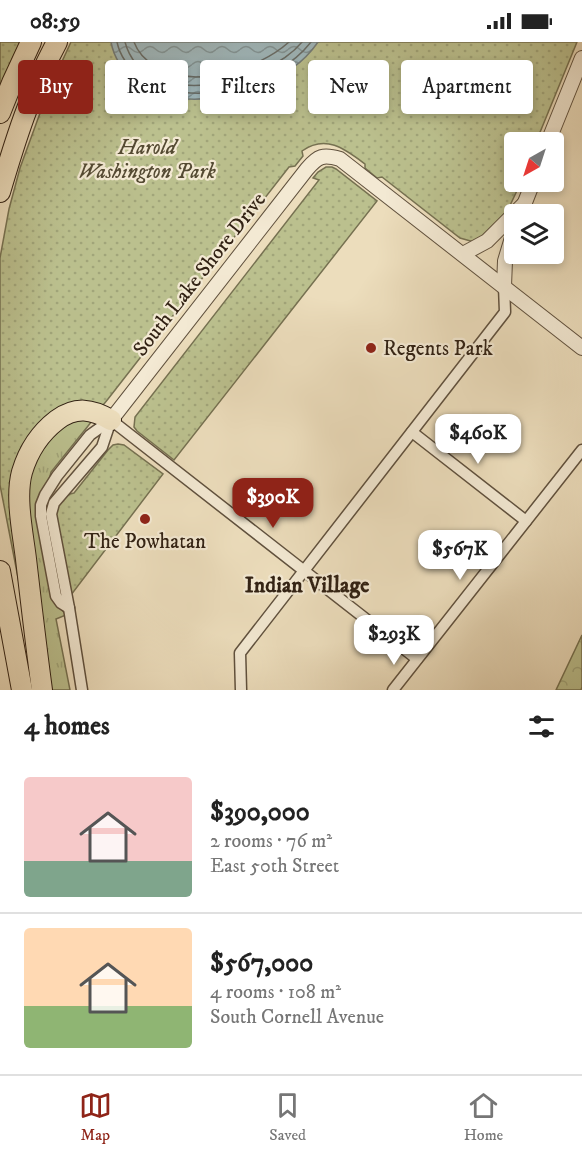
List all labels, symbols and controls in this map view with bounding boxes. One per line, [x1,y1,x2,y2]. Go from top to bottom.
text: 08:59 [30,8,81,35]
chip: Buy [18,60,93,114]
chip: Rent [105,60,188,114]
chip: Filters [200,60,296,114]
chip: New [308,60,389,114]
chip: Apartment [401,60,533,114]
north arrow [504,132,564,192]
map controls [504,132,564,264]
park label: Harold Washington Park [78,135,216,185]
street label: South Lake Shore Drive [128,187,272,362]
button: layers [504,204,564,264]
place label: Regents Park [383,336,493,362]
marker: Regents Park [364,341,378,355]
pin: $460K [436,414,520,465]
text: $460K [449,421,507,446]
pin: $390K [231,478,315,529]
text: $390K [246,485,300,510]
marker: The Powhatan [138,512,152,526]
place label: The Powhatan [84,529,206,555]
pin: $567K [418,530,502,581]
text: $567K [432,537,488,562]
district label: Indian Village [245,572,369,599]
pin: $293K [352,615,436,666]
text: $293K [368,622,420,647]
text: 4 homes [24,710,110,743]
icon: filters [525,710,558,743]
text: $390,000 [210,796,310,829]
icon: home [72,801,144,873]
text: 2 rooms · 76 m² [210,829,332,854]
text: East 50th Street [210,854,339,879]
text: $567,000 [210,947,313,980]
icon: home [72,952,144,1024]
text: 4 rooms · 108 m² [210,980,341,1005]
text: South Cornell Avenue [210,1005,384,1030]
tab: Map [79,1089,112,1145]
tab: Saved [269,1089,306,1145]
tab: Home [464,1089,503,1145]

